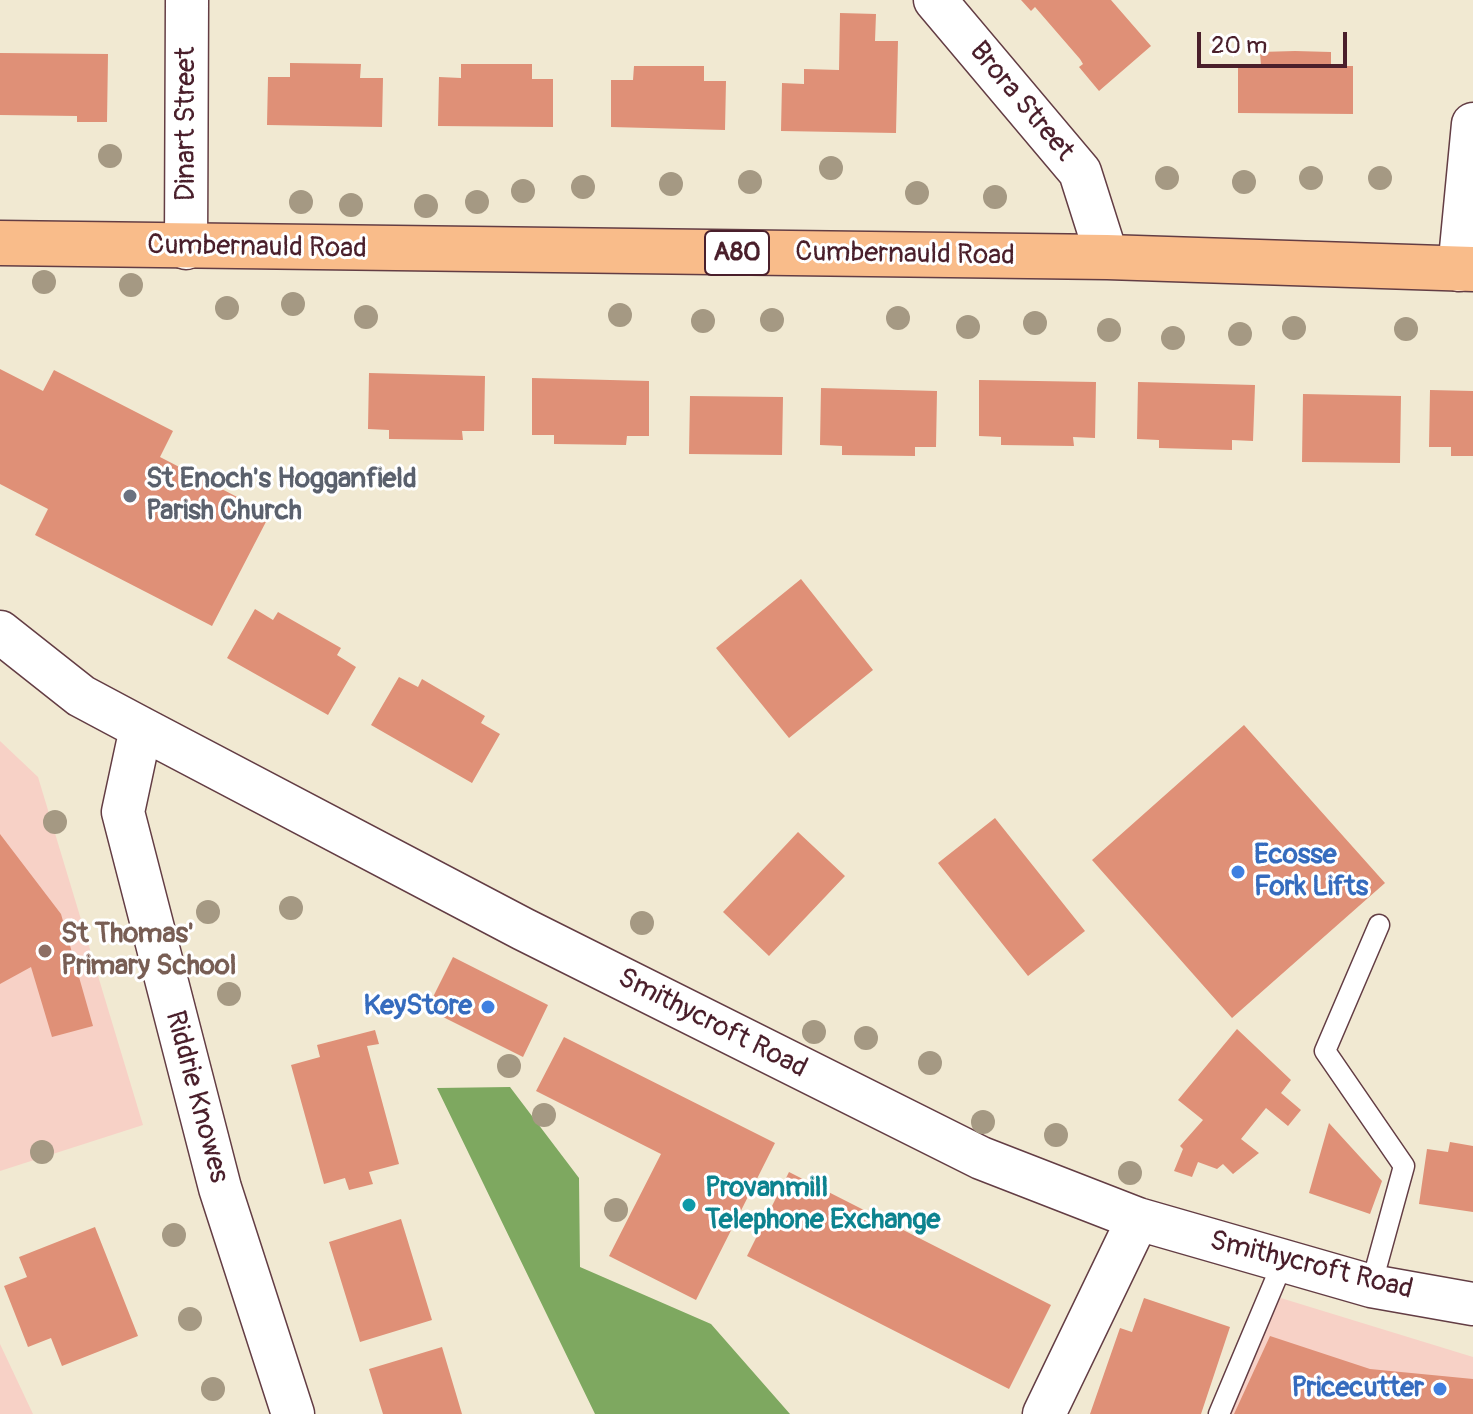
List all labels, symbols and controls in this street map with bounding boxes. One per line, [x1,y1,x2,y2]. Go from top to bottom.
scale bar [1201,16,1351,66]
text: 20 m [1211,31,1267,60]
street label: Brora Street [961,36,1081,168]
street label: Dinart Street [170,47,204,201]
street label: Cumbernauld Road [147,229,367,267]
road number: A80 [705,231,769,275]
street label: Cumbernauld Road [795,236,1015,274]
place label: St Enoch's Hogganfield Parish Church [146,463,417,529]
marker: St Enoch's Hogganfield Parish Church [121,487,139,505]
place label: Ecosse Fork Lifts [1254,839,1368,905]
marker: Ecosse Fork Lifts [1229,863,1247,881]
place label: St Thomas' Primary School [61,918,237,984]
marker: St Thomas' Primary School [36,942,54,960]
street label: Smithycroft Road [612,962,812,1086]
place label: KeyStore [363,990,472,1024]
marker: KeyStore [479,998,497,1016]
street label: Riddrie Knowes [157,1007,235,1187]
place label: Provanmill Telephone Exchange [705,1172,940,1238]
marker: Provanmill Telephone Exchange [680,1196,698,1214]
street label: Smithycroft Road [1206,1225,1416,1307]
place label: Pricecutter [1291,1372,1424,1406]
marker: Pricecutter [1431,1380,1449,1398]

